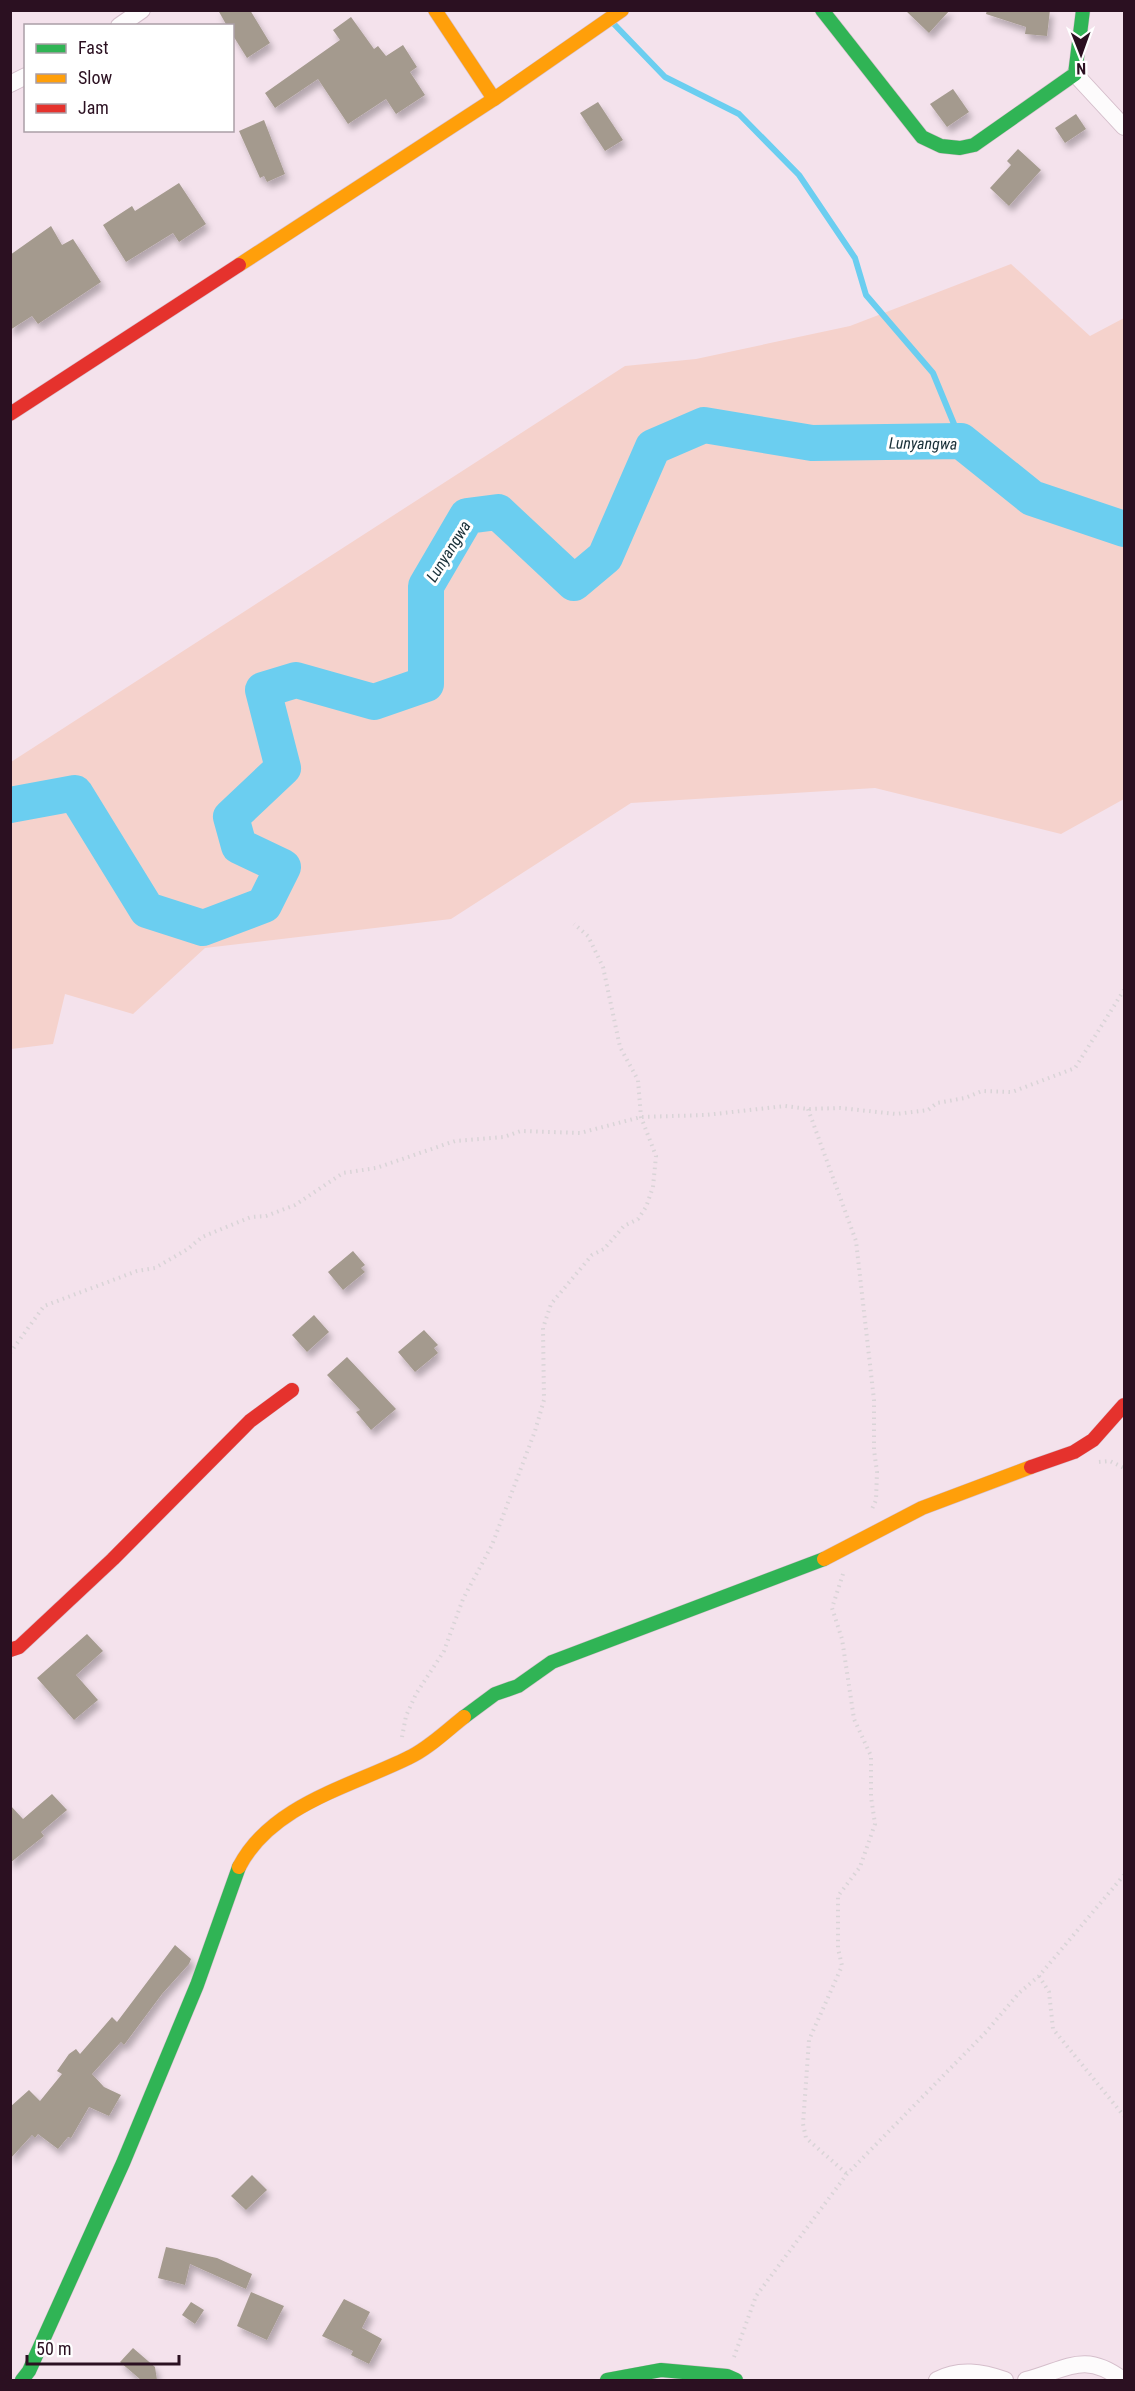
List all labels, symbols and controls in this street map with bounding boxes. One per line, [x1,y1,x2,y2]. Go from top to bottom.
legend [24,24,234,132]
north arrow [1051,24,1111,84]
text: Fast [78,37,109,58]
text: N [1076,59,1086,78]
text: Slow [78,67,113,88]
text: Jam [78,97,109,118]
water label: Lunyangwa [889,433,957,454]
water label: Lunyangwa [422,517,475,585]
scale bar [27,2328,178,2366]
text: 50 m [36,2338,71,2359]

